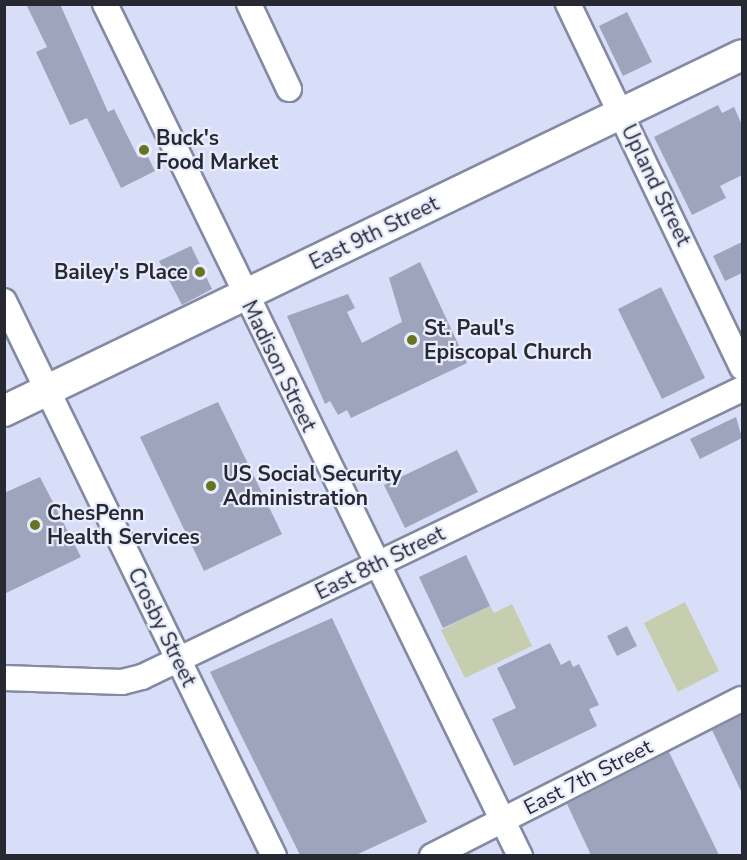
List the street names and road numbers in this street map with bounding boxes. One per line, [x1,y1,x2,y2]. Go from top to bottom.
street label: Upland Street [616,120,696,250]
street label: East 9th Street [305,191,443,275]
street label: Madison Street [236,296,322,436]
street label: East 8th Street [311,521,449,605]
street label: Crosby Street [122,564,202,690]
street label: East 7th Street [520,734,656,820]

